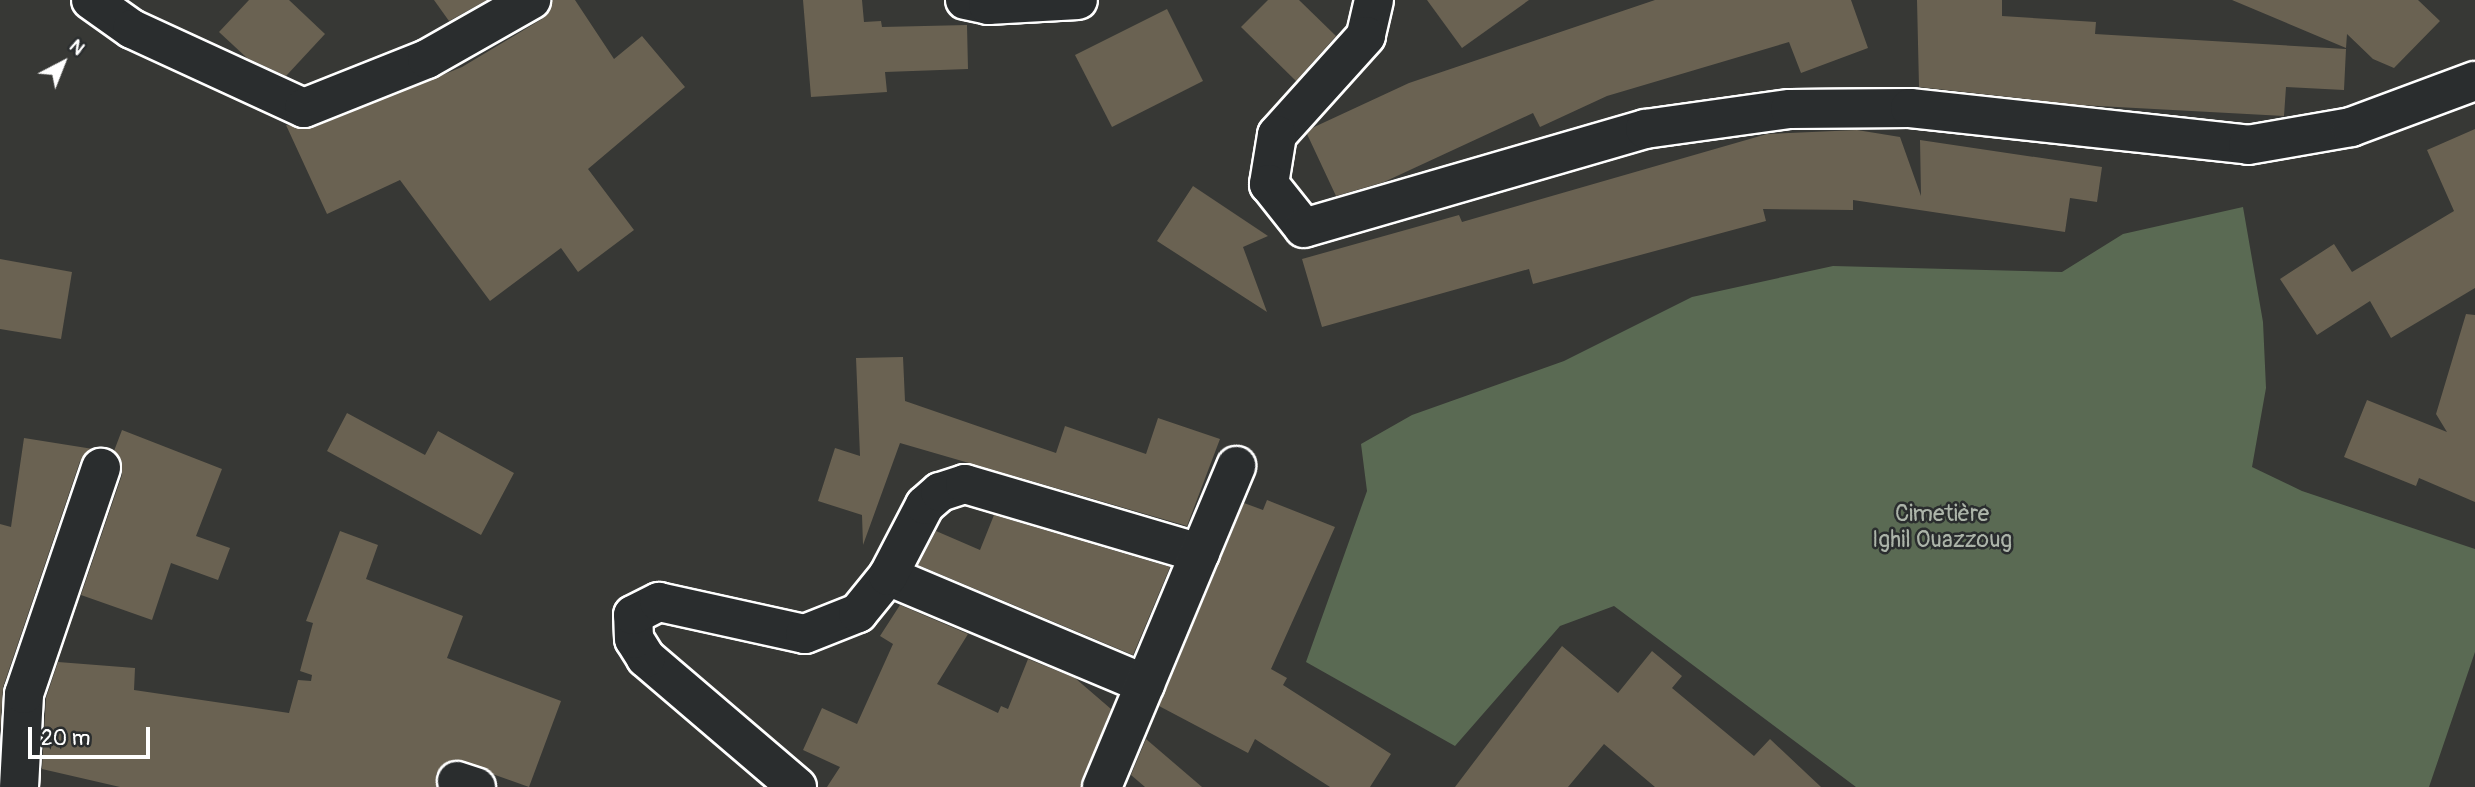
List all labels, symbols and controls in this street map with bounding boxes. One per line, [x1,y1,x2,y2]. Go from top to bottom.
north arrow [28,28,98,98]
text: N [64,34,90,61]
park label: Cimetière Ighil Ouazzoug [1872,500,2012,554]
scale bar [32,714,154,758]
text: 20 m [41,725,90,752]

